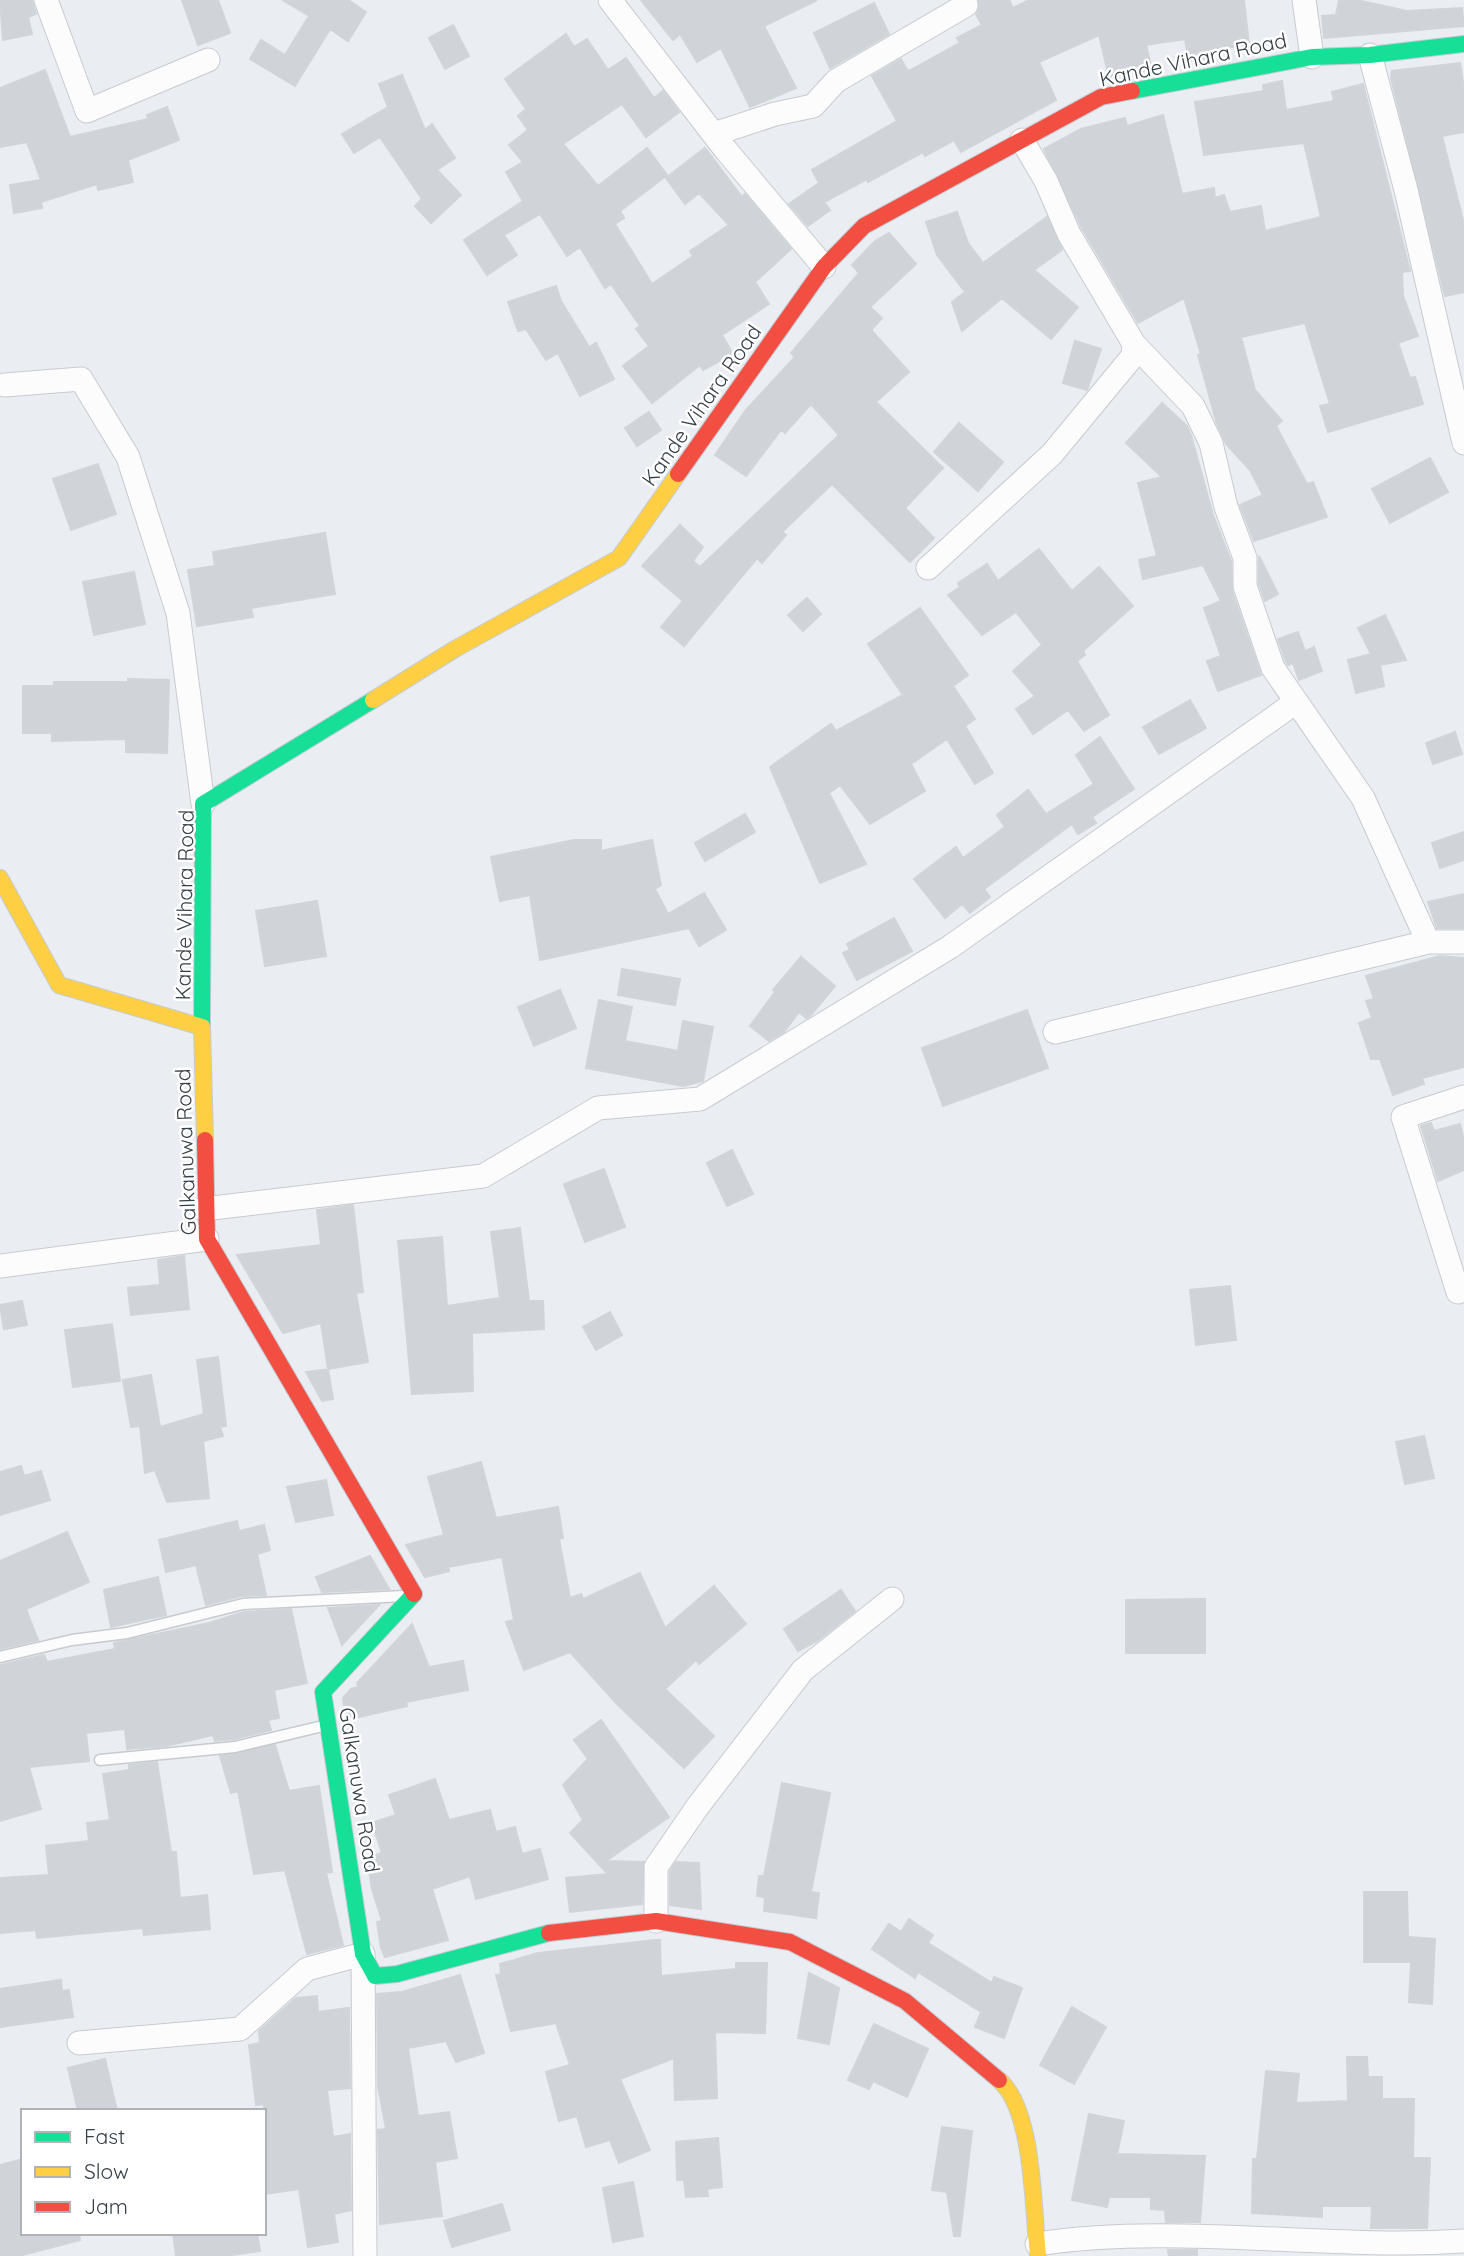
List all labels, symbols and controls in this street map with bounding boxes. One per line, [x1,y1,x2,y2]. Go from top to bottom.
street label: Kande Vihara Road [1097,26,1289,92]
street label: Kande Vihara Road [636,319,766,491]
street label: Kande Vihara Road [169,809,199,1001]
street label: Galkanuwa Road [169,1068,201,1236]
street label: Galkanuwa Road [334,1706,386,1874]
legend [21,2109,266,2235]
text: Fast [84,2123,125,2149]
text: Slow [84,2158,129,2184]
text: Jam [84,2193,128,2219]

